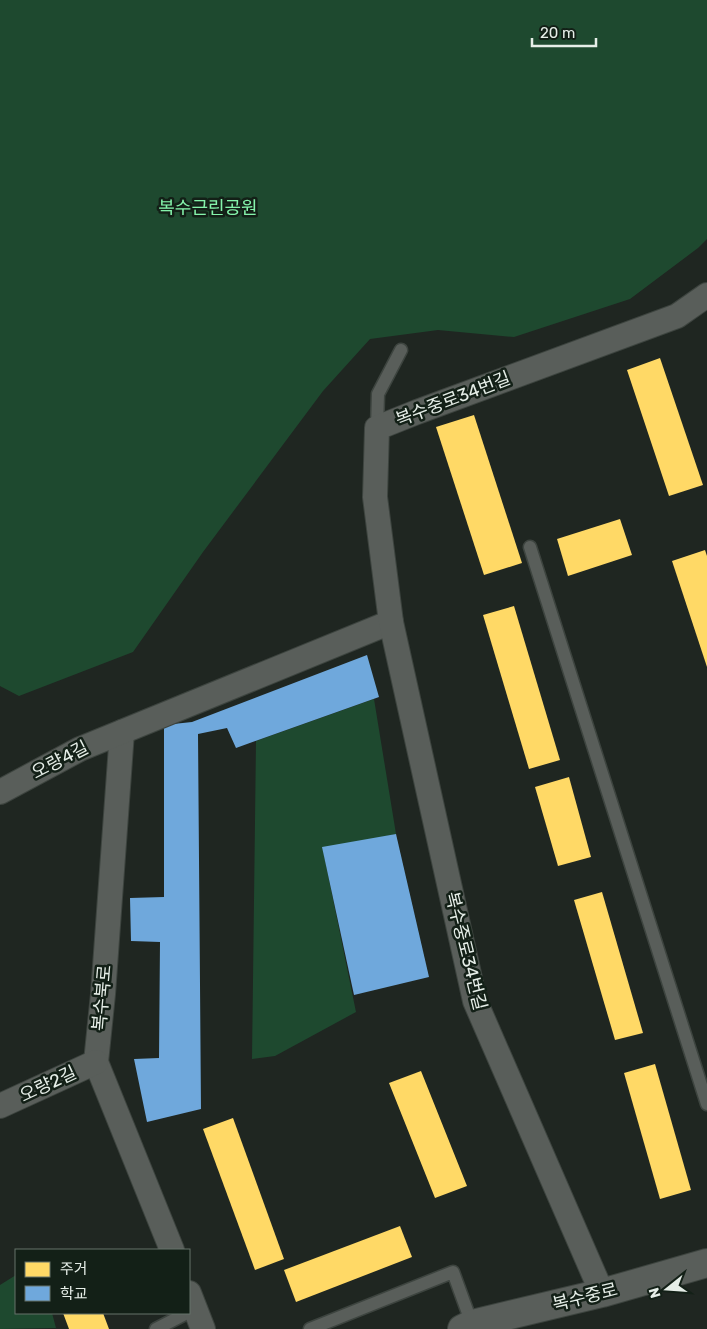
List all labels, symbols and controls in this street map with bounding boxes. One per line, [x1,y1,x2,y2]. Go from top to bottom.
scale bar [532,15,596,47]
text: 20 m [540,24,575,42]
park label: 복수근린공원 [158,197,258,219]
street label: 복수중로34번길 [392,367,514,431]
street label: 오량4길 [28,736,92,784]
street label: 복수중로34번길 [441,889,491,1013]
street label: 복수북로 [88,964,116,1032]
street label: 오량2길 [16,1061,80,1107]
legend [15,1249,190,1314]
text: 주거 [60,1260,88,1278]
north arrow [642,1264,692,1314]
street label: 복수중로 [550,1278,620,1316]
text: 학교 [60,1285,88,1303]
text: N [645,1285,665,1300]

